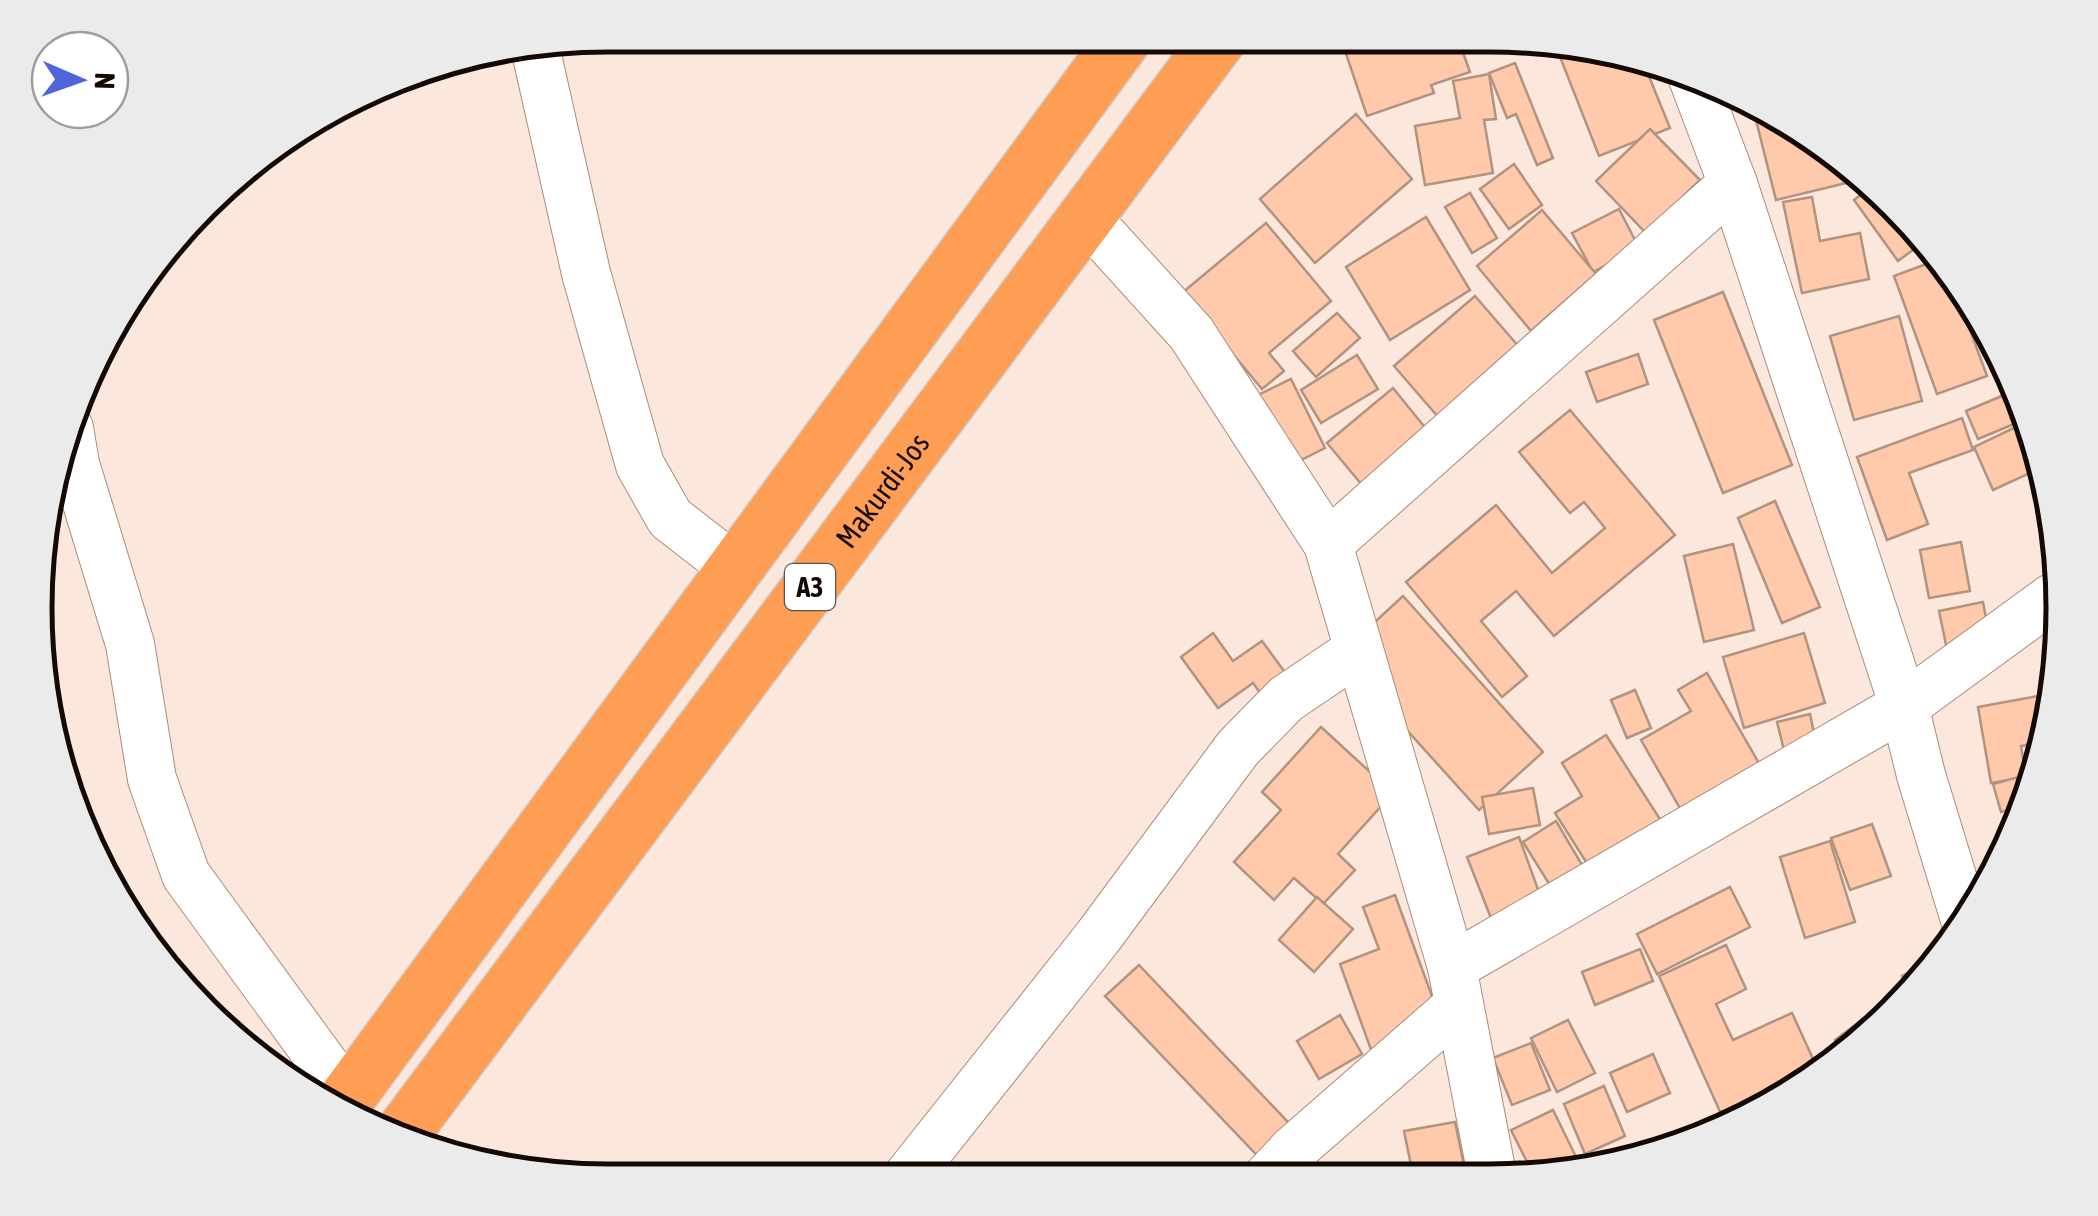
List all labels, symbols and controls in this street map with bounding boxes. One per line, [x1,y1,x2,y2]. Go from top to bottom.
north arrow [30,30,130,130]
text: N [89,72,121,90]
street label: Makurdi-Jos [829,427,936,554]
road number: A3 [785,564,835,610]

